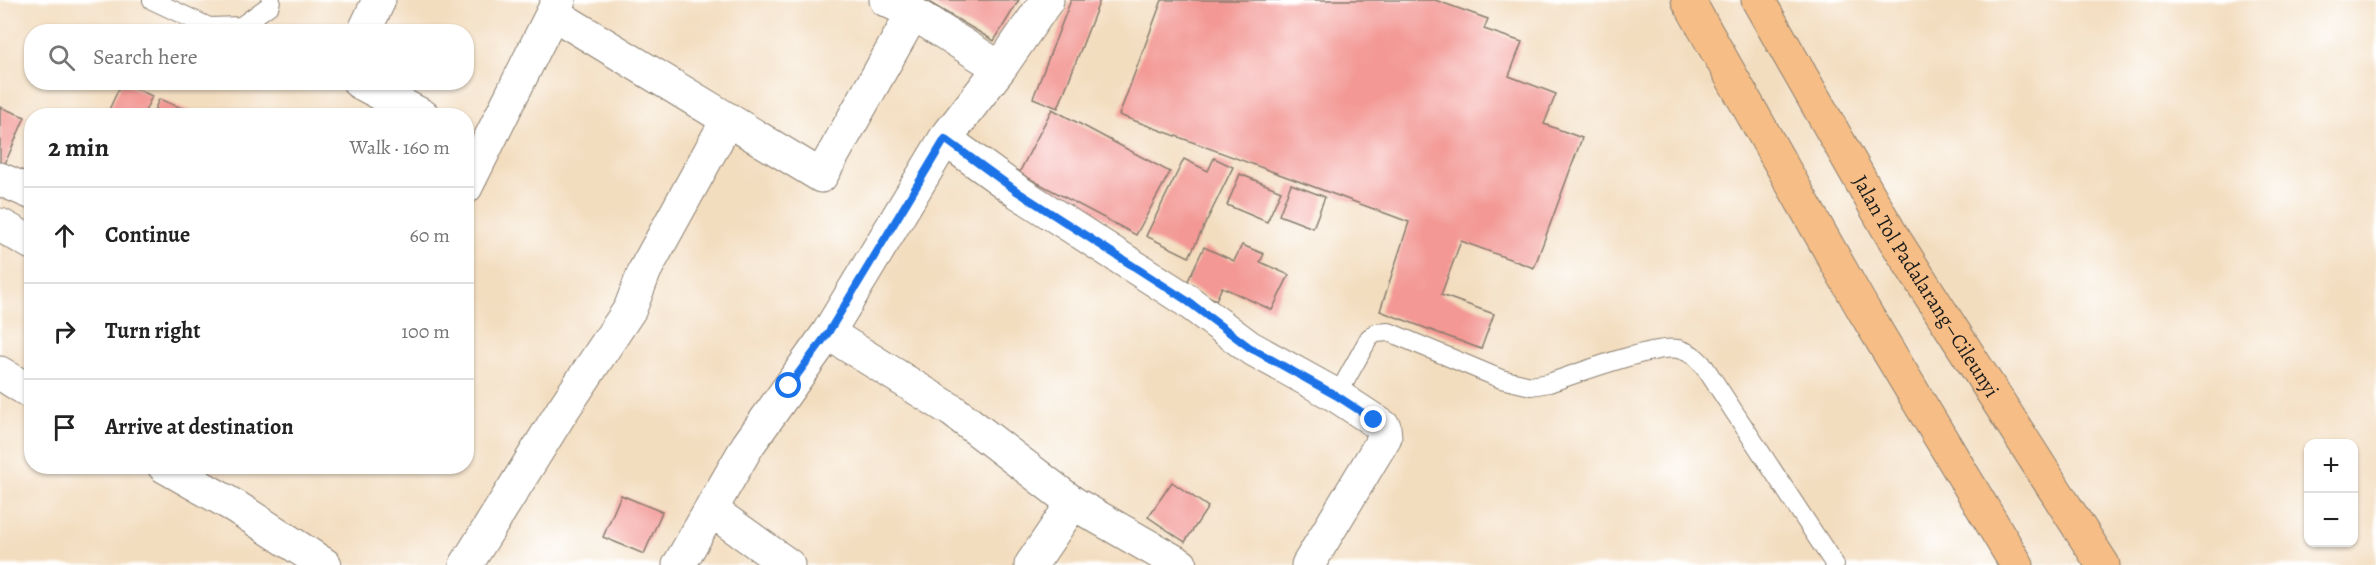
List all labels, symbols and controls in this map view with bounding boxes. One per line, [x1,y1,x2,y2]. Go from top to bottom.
search box [24,24,474,90]
icon: search [45,41,78,74]
text: Search here [93,42,198,72]
text: 2 min [48,130,109,165]
text: Walk · 160 m [350,134,450,161]
street label: Jalan Tol Padalarang–Cileunyi [1846,170,2006,403]
icon: ahead [48,219,81,252]
text: Continue [105,220,190,250]
text: 60 m [410,222,450,249]
icon: right [48,315,81,348]
text: Turn right [105,316,201,346]
text: 100 m [401,318,450,345]
route start [775,372,801,398]
route end [1360,406,1386,432]
icon: arrive [48,411,81,444]
text: Arrive at destination [105,412,294,442]
map controls [2304,439,2358,547]
button: + [2304,439,2358,493]
button: − [2304,493,2358,547]

